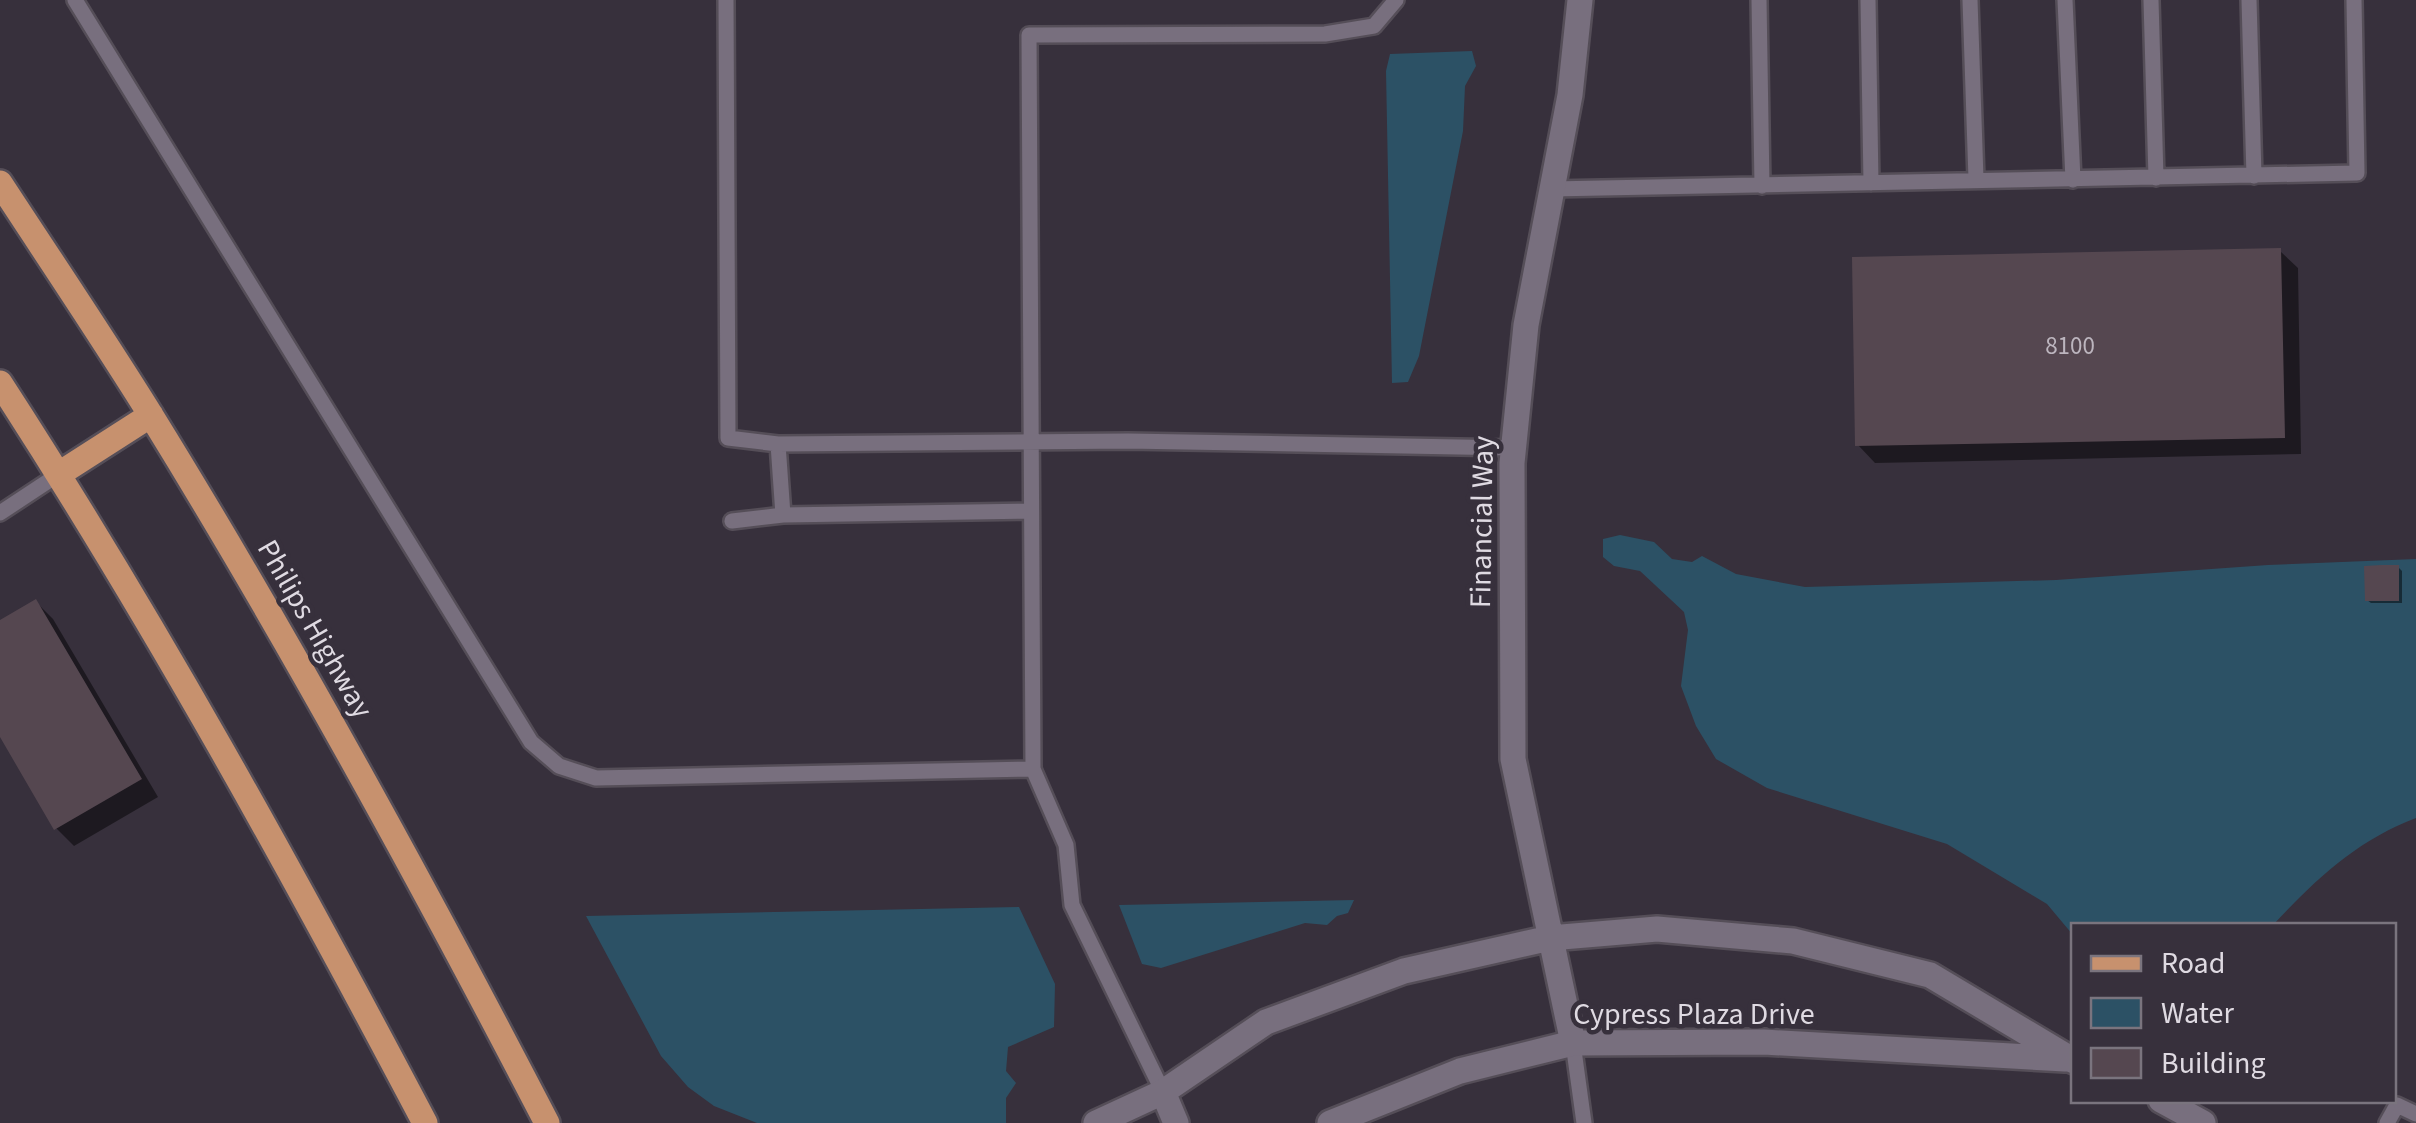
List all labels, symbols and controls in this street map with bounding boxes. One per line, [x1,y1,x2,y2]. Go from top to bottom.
house number: 8100 [2045,328,2095,364]
street label: Financial Way [1459,436,1505,608]
street label: Philips Highway [246,532,384,726]
legend [2071,923,2396,1103]
text: Road [2161,942,2225,985]
text: Water [2161,992,2234,1035]
street label: Cypress Plaza Drive [1573,993,1815,1036]
text: Building [2161,1042,2266,1085]

